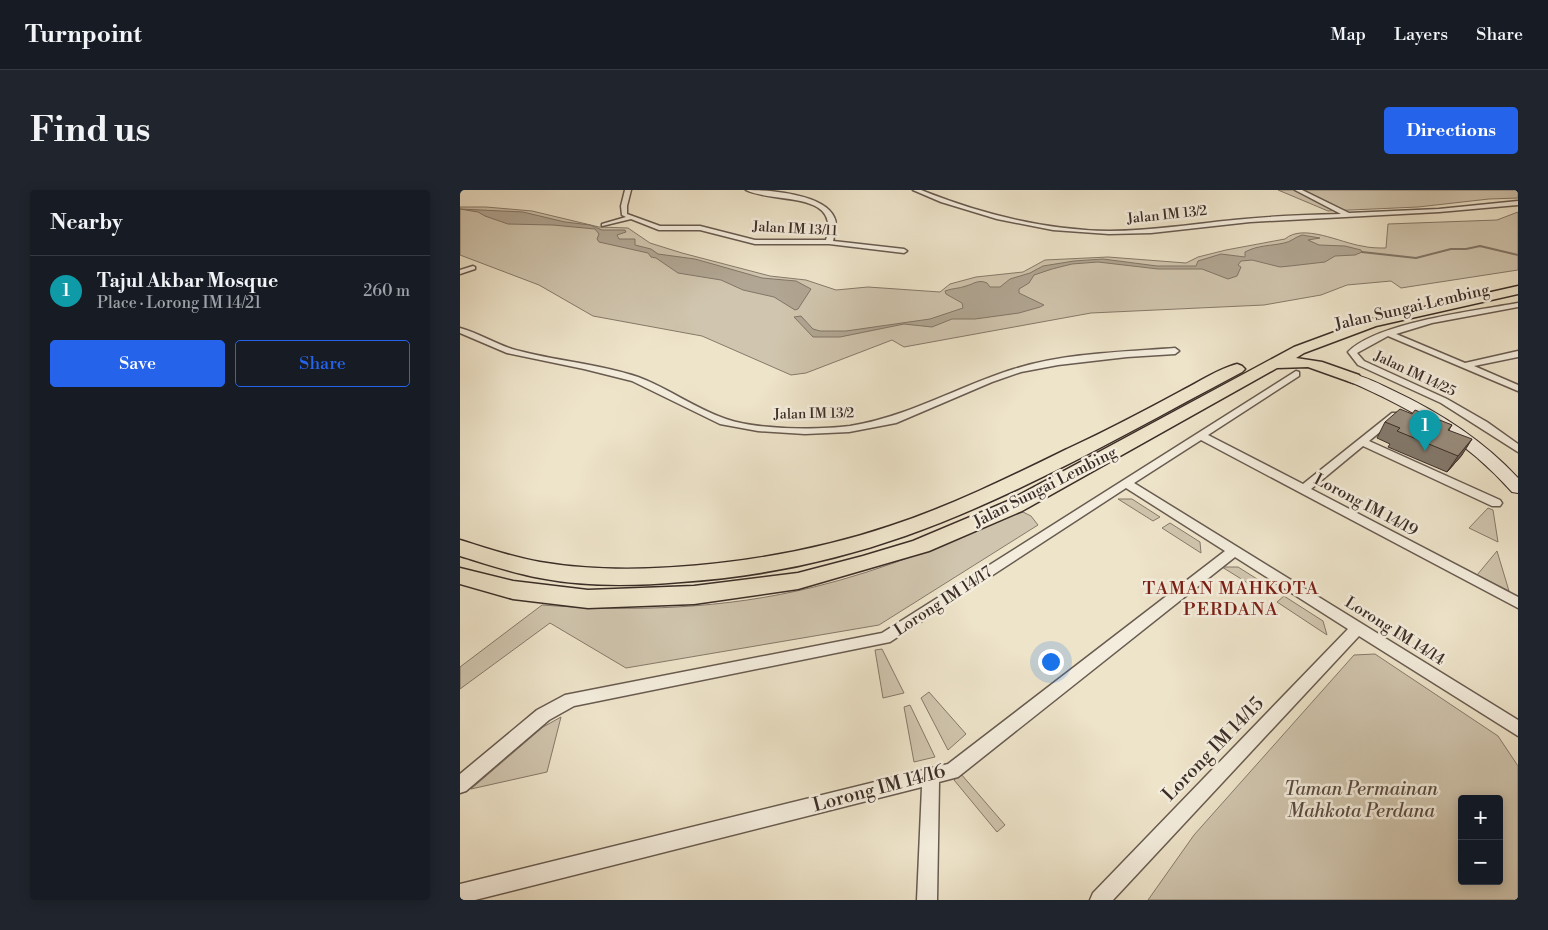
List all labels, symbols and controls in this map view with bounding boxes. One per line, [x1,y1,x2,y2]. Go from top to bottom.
text: Turnpoint [25,20,142,50]
text: Map [1331,23,1366,46]
text: Layers [1394,23,1448,46]
text: Share [1476,23,1523,46]
button: Directions [1384,107,1518,154]
text: Find us [30,109,150,152]
street label: Jalan IM 13/2 [1125,202,1208,228]
text: Nearby [50,210,123,236]
street label: Jalan IM 13/11 [751,218,838,240]
text: Tajul Akbar Mosque [97,269,278,293]
street label: Jalan Sungai Lembing [1332,279,1492,335]
text: 1 [62,281,70,301]
text: 260 m [363,281,410,301]
text: Place · Lorong IM 14/21 [97,293,261,313]
button: Save [50,340,225,387]
button: Share [235,340,410,387]
street label: Jalan IM 14/25 [1370,347,1459,401]
street label: Jalan IM 13/2 [773,404,854,424]
pin: 1 [1409,410,1441,451]
street label: Jalan Sungai Lembing [969,442,1121,532]
street label: Lorong IM 14/19 [1311,469,1422,541]
street label: Lorong IM 14/17 [890,562,996,640]
district label: TAMAN MAHKOTA PERDANA [1143,577,1319,621]
street label: Lorong IM 14/14 [1341,592,1449,670]
your location [1038,649,1064,675]
street label: Lorong IM 14/15 [1157,692,1269,806]
street label: Lorong IM 14/16 [810,759,948,817]
park label: Taman Permainan Mahkota Perdana [1284,777,1438,823]
map controls [1458,795,1503,885]
button: + [1458,795,1503,840]
button: − [1458,840,1503,885]

